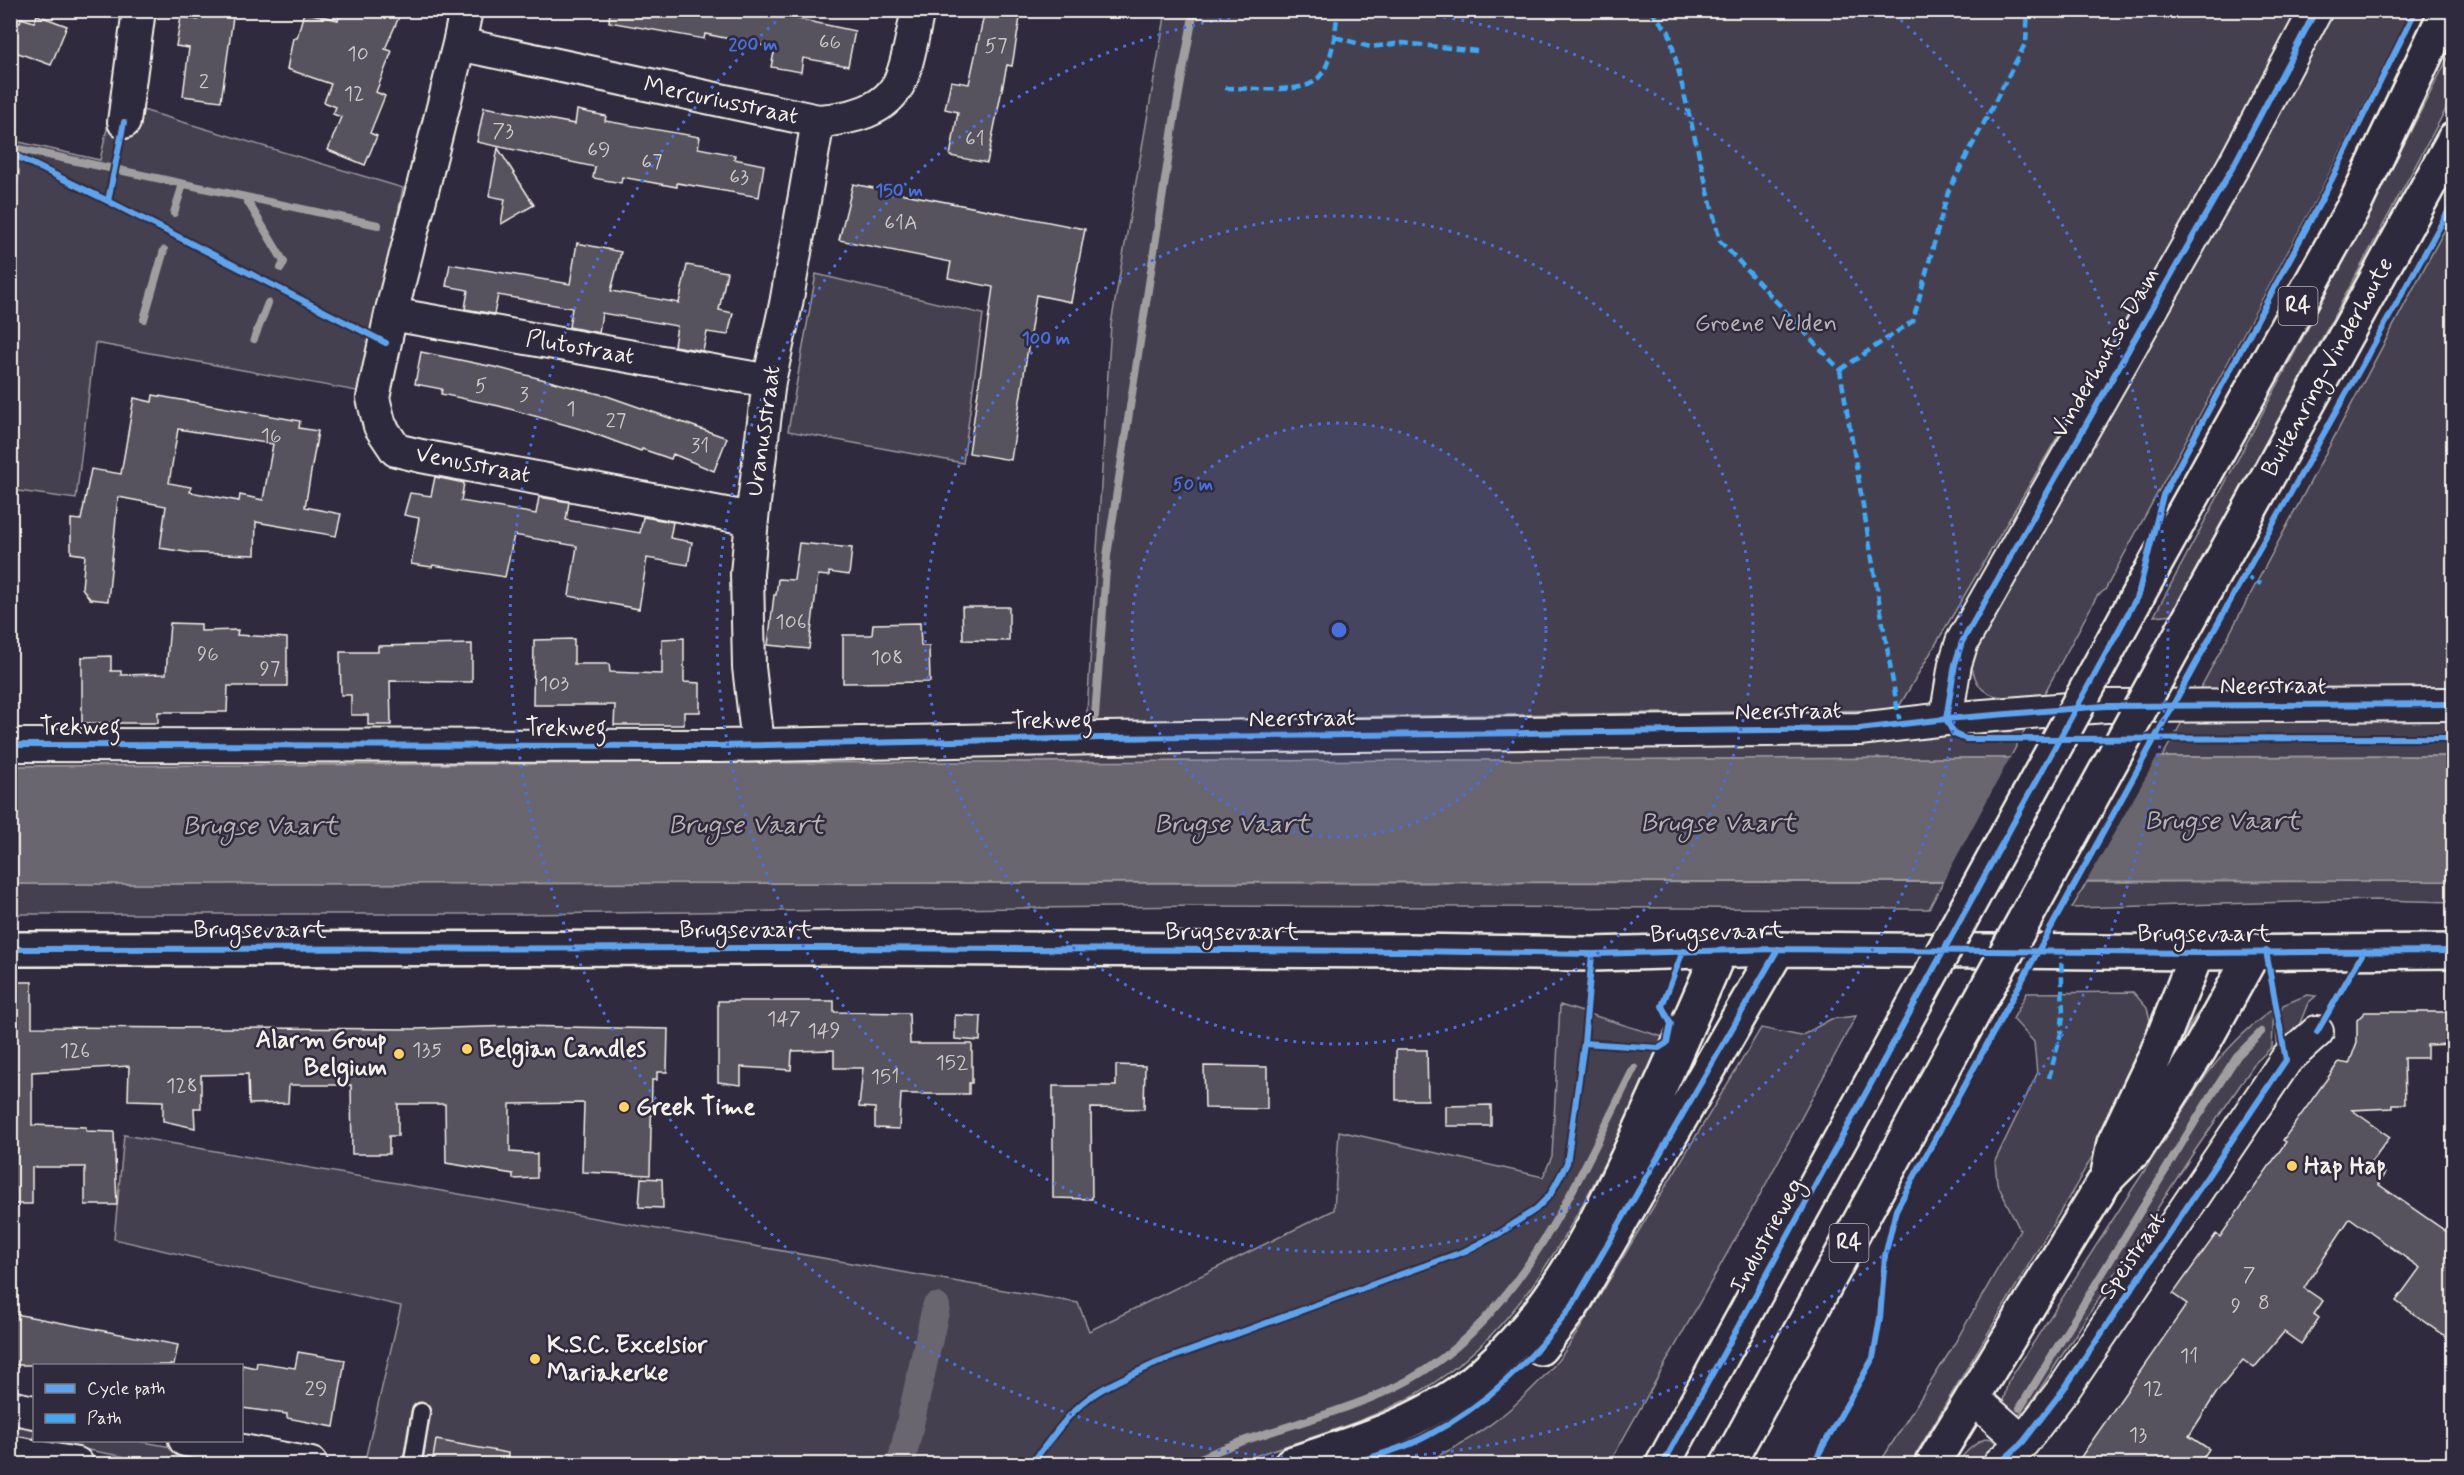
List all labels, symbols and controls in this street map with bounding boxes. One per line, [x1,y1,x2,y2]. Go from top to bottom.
house number: 66 [819,28,841,56]
house number: 57 [984,32,1008,60]
text: 200 m [728,33,778,57]
house number: 10 [347,40,369,68]
house number: 2 [199,68,209,96]
street label: Mercuriusstraat [641,70,801,132]
house number: 12 [344,80,364,108]
house number: 73 [492,117,514,145]
house number: 61 [965,125,985,153]
house number: 69 [587,136,611,164]
house number: 67 [641,148,663,176]
house number: 63 [729,163,749,191]
text: 150 m [875,179,923,203]
house number: 61A [884,209,918,237]
street label: Buitenring-Vinderhoute [2255,252,2403,483]
street label: Vinderhoutse Dam [2044,262,2168,444]
road number: R4 [2278,287,2318,325]
park label: Groene Velden [1695,308,1837,339]
street label: Plutostraat [523,323,637,373]
text: 100 m [1022,327,1070,351]
street label: Uranusstraat [739,363,789,499]
house number: 5 [475,372,487,400]
house number: 3 [519,381,529,409]
house number: 1 [566,395,576,423]
house number: 27 [606,407,626,435]
house number: 16 [261,422,282,450]
house number: 31 [691,432,709,460]
street label: Venusstraat [413,439,533,491]
text: 50 m [1173,473,1213,497]
house number: 106 [775,608,807,636]
centre of rings [1329,620,1349,640]
house number: 96 [197,640,219,668]
house number: 108 [871,644,903,672]
house number: 97 [260,655,280,683]
house number: 103 [539,670,569,698]
street label: Neerstraat [2220,671,2326,702]
street label: Neerstraat [1734,696,1842,728]
street label: Neerstraat [1248,703,1356,735]
street label: Trekweg [1011,705,1093,740]
street label: Trekweg [39,712,121,746]
street label: Trekweg [525,713,607,747]
water label: Brugse Vaart [2144,805,2301,841]
water label: Brugse Vaart [1640,807,1797,843]
water label: Brugse Vaart [1154,808,1311,844]
water label: Brugse Vaart [668,809,825,845]
water label: Brugse Vaart [182,810,339,846]
street label: Brugsevaart [193,915,327,948]
street label: Brugsevaart [679,915,813,948]
street label: Brugsevaart [1650,915,1784,953]
street label: Brugsevaart [1165,917,1299,950]
street label: Brugsevaart [2137,919,2271,952]
house number: 147 [767,1005,801,1033]
house number: 149 [807,1017,841,1045]
place label: Alarm Group Belgium [256,1025,387,1087]
place label: Belgian Candles [479,1034,647,1068]
house number: 135 [412,1036,442,1064]
house number: 126 [60,1037,90,1065]
marker: Belgian Candles [460,1042,474,1056]
marker: Alarm Group Belgium [392,1047,406,1061]
house number: 152 [935,1049,969,1077]
house number: 151 [871,1063,899,1091]
house number: 128 [166,1072,198,1100]
place label: Greek Time [636,1092,756,1123]
marker: Greek Time [617,1100,631,1114]
place label: Hap Hap [2304,1151,2386,1182]
marker: Hap Hap [2285,1159,2299,1173]
street label: Industrieweg [1723,1173,1813,1300]
street label: Speistraat [2092,1206,2174,1306]
road number: R4 [1830,1224,1868,1262]
house number: 7 [2243,1261,2256,1289]
house number: 8 [2258,1289,2270,1317]
house number: 9 [2231,1292,2241,1320]
place label: K.S.C. Excelsior Mariakerke [547,1330,708,1389]
house number: 11 [2180,1342,2198,1370]
marker: K.S.C. Excelsior Mariakerke [528,1352,542,1366]
legend [33,1364,243,1442]
house number: 29 [305,1375,327,1403]
house number: 12 [2143,1375,2163,1403]
text: Cycle path [87,1377,165,1401]
text: Path [87,1407,122,1431]
house number: 13 [2129,1421,2147,1449]

